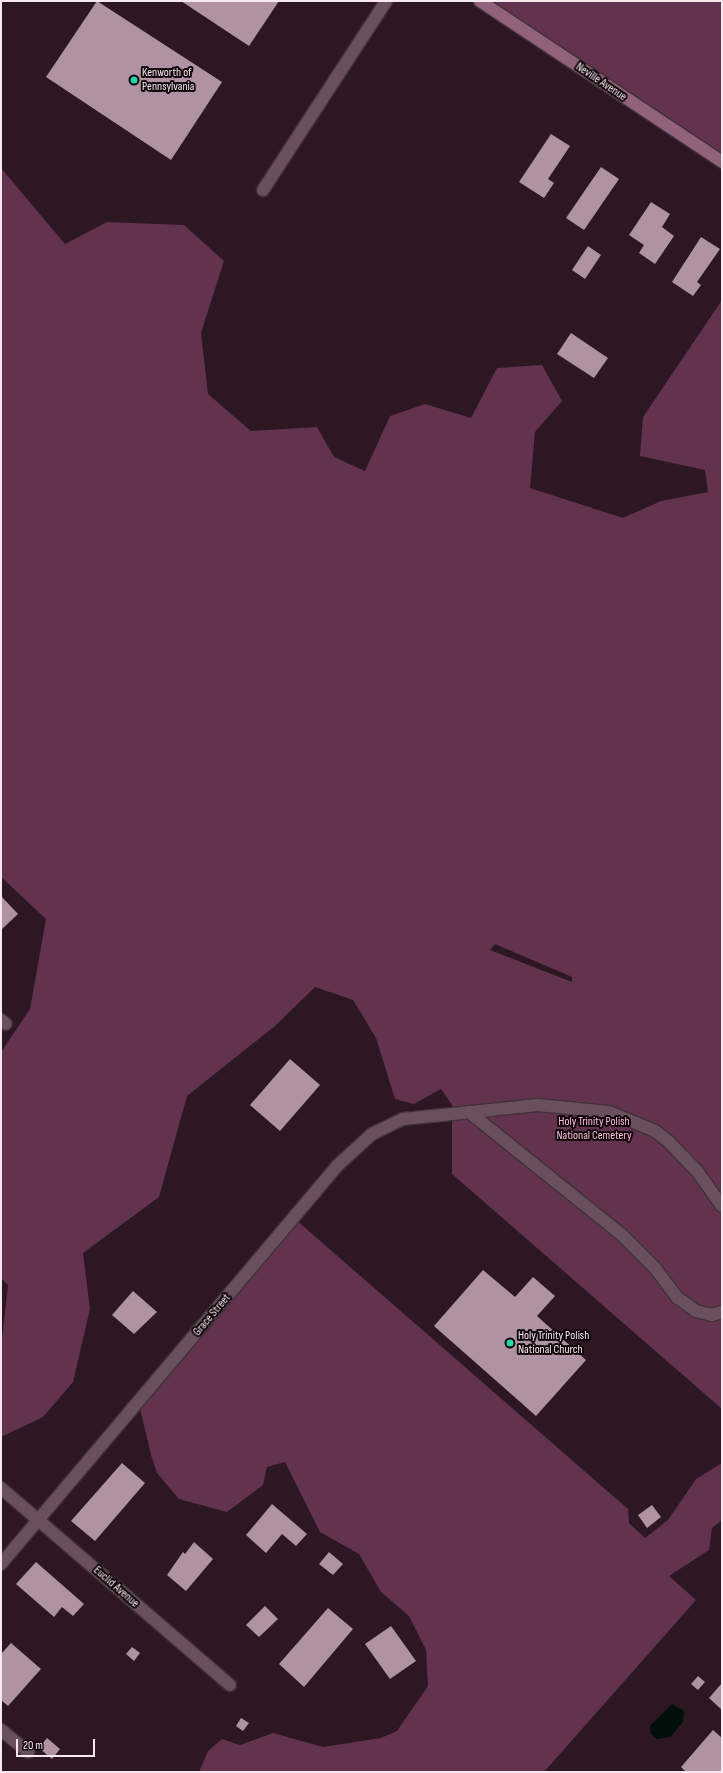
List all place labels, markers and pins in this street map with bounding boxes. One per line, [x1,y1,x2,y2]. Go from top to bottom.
place label: Kenworth of Pennsylvania [142,66,194,94]
marker: Kenworth of Pennsylvania [129,75,139,85]
place label: Holy Trinity Polish National Church [518,1329,589,1357]
marker: Holy Trinity Polish National Church [505,1338,515,1348]

